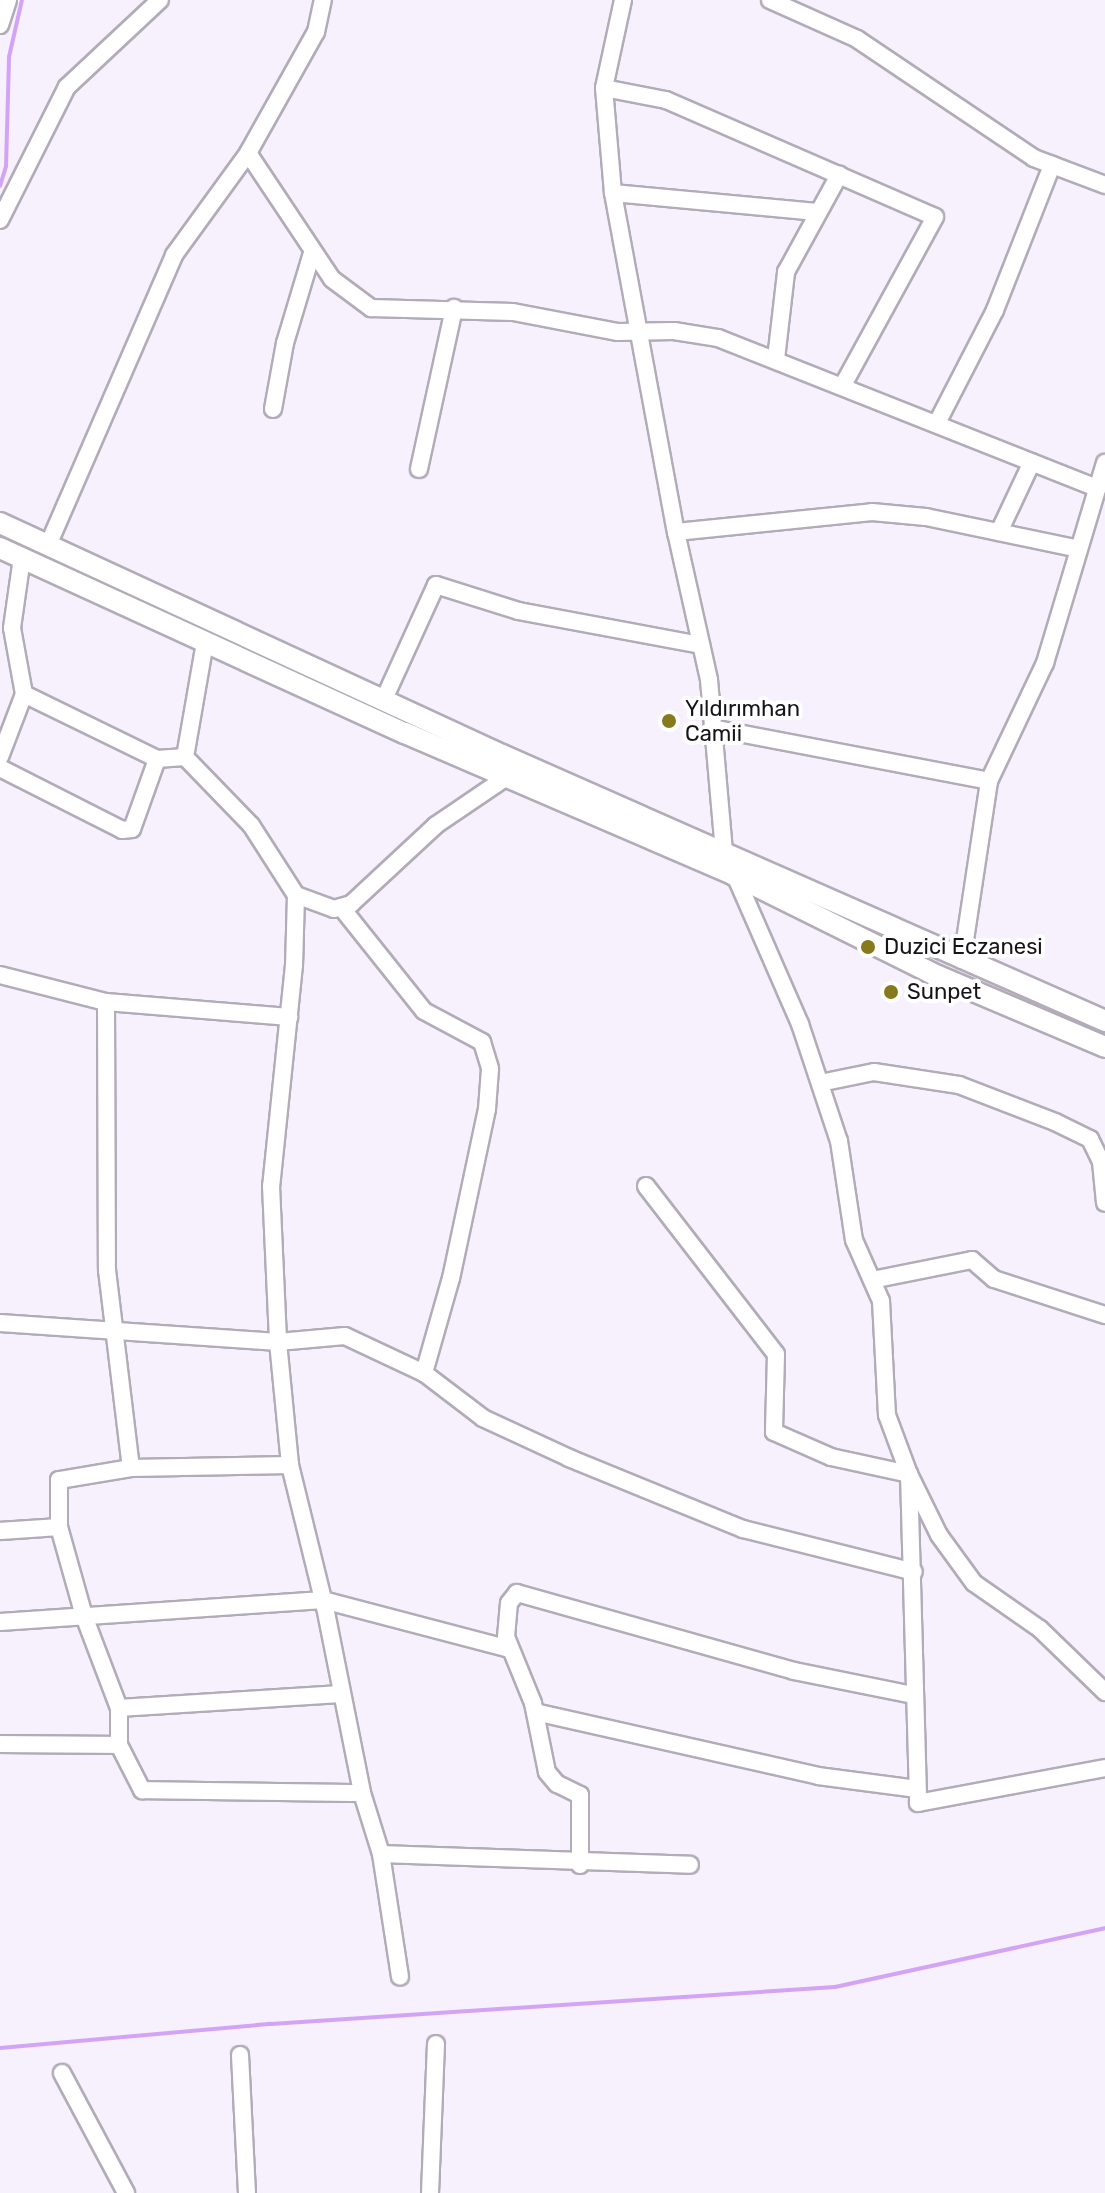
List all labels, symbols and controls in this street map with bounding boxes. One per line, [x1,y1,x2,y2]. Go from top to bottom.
place label: Yıldırımhan Camii [685,695,800,746]
marker: Yıldırımhan Camii [660,712,678,730]
place label: Duzici Eczanesi [884,934,1043,960]
marker: Duzici Eczanesi [859,938,877,956]
place label: Sunpet [907,979,981,1005]
marker: Sunpet [882,983,900,1001]

